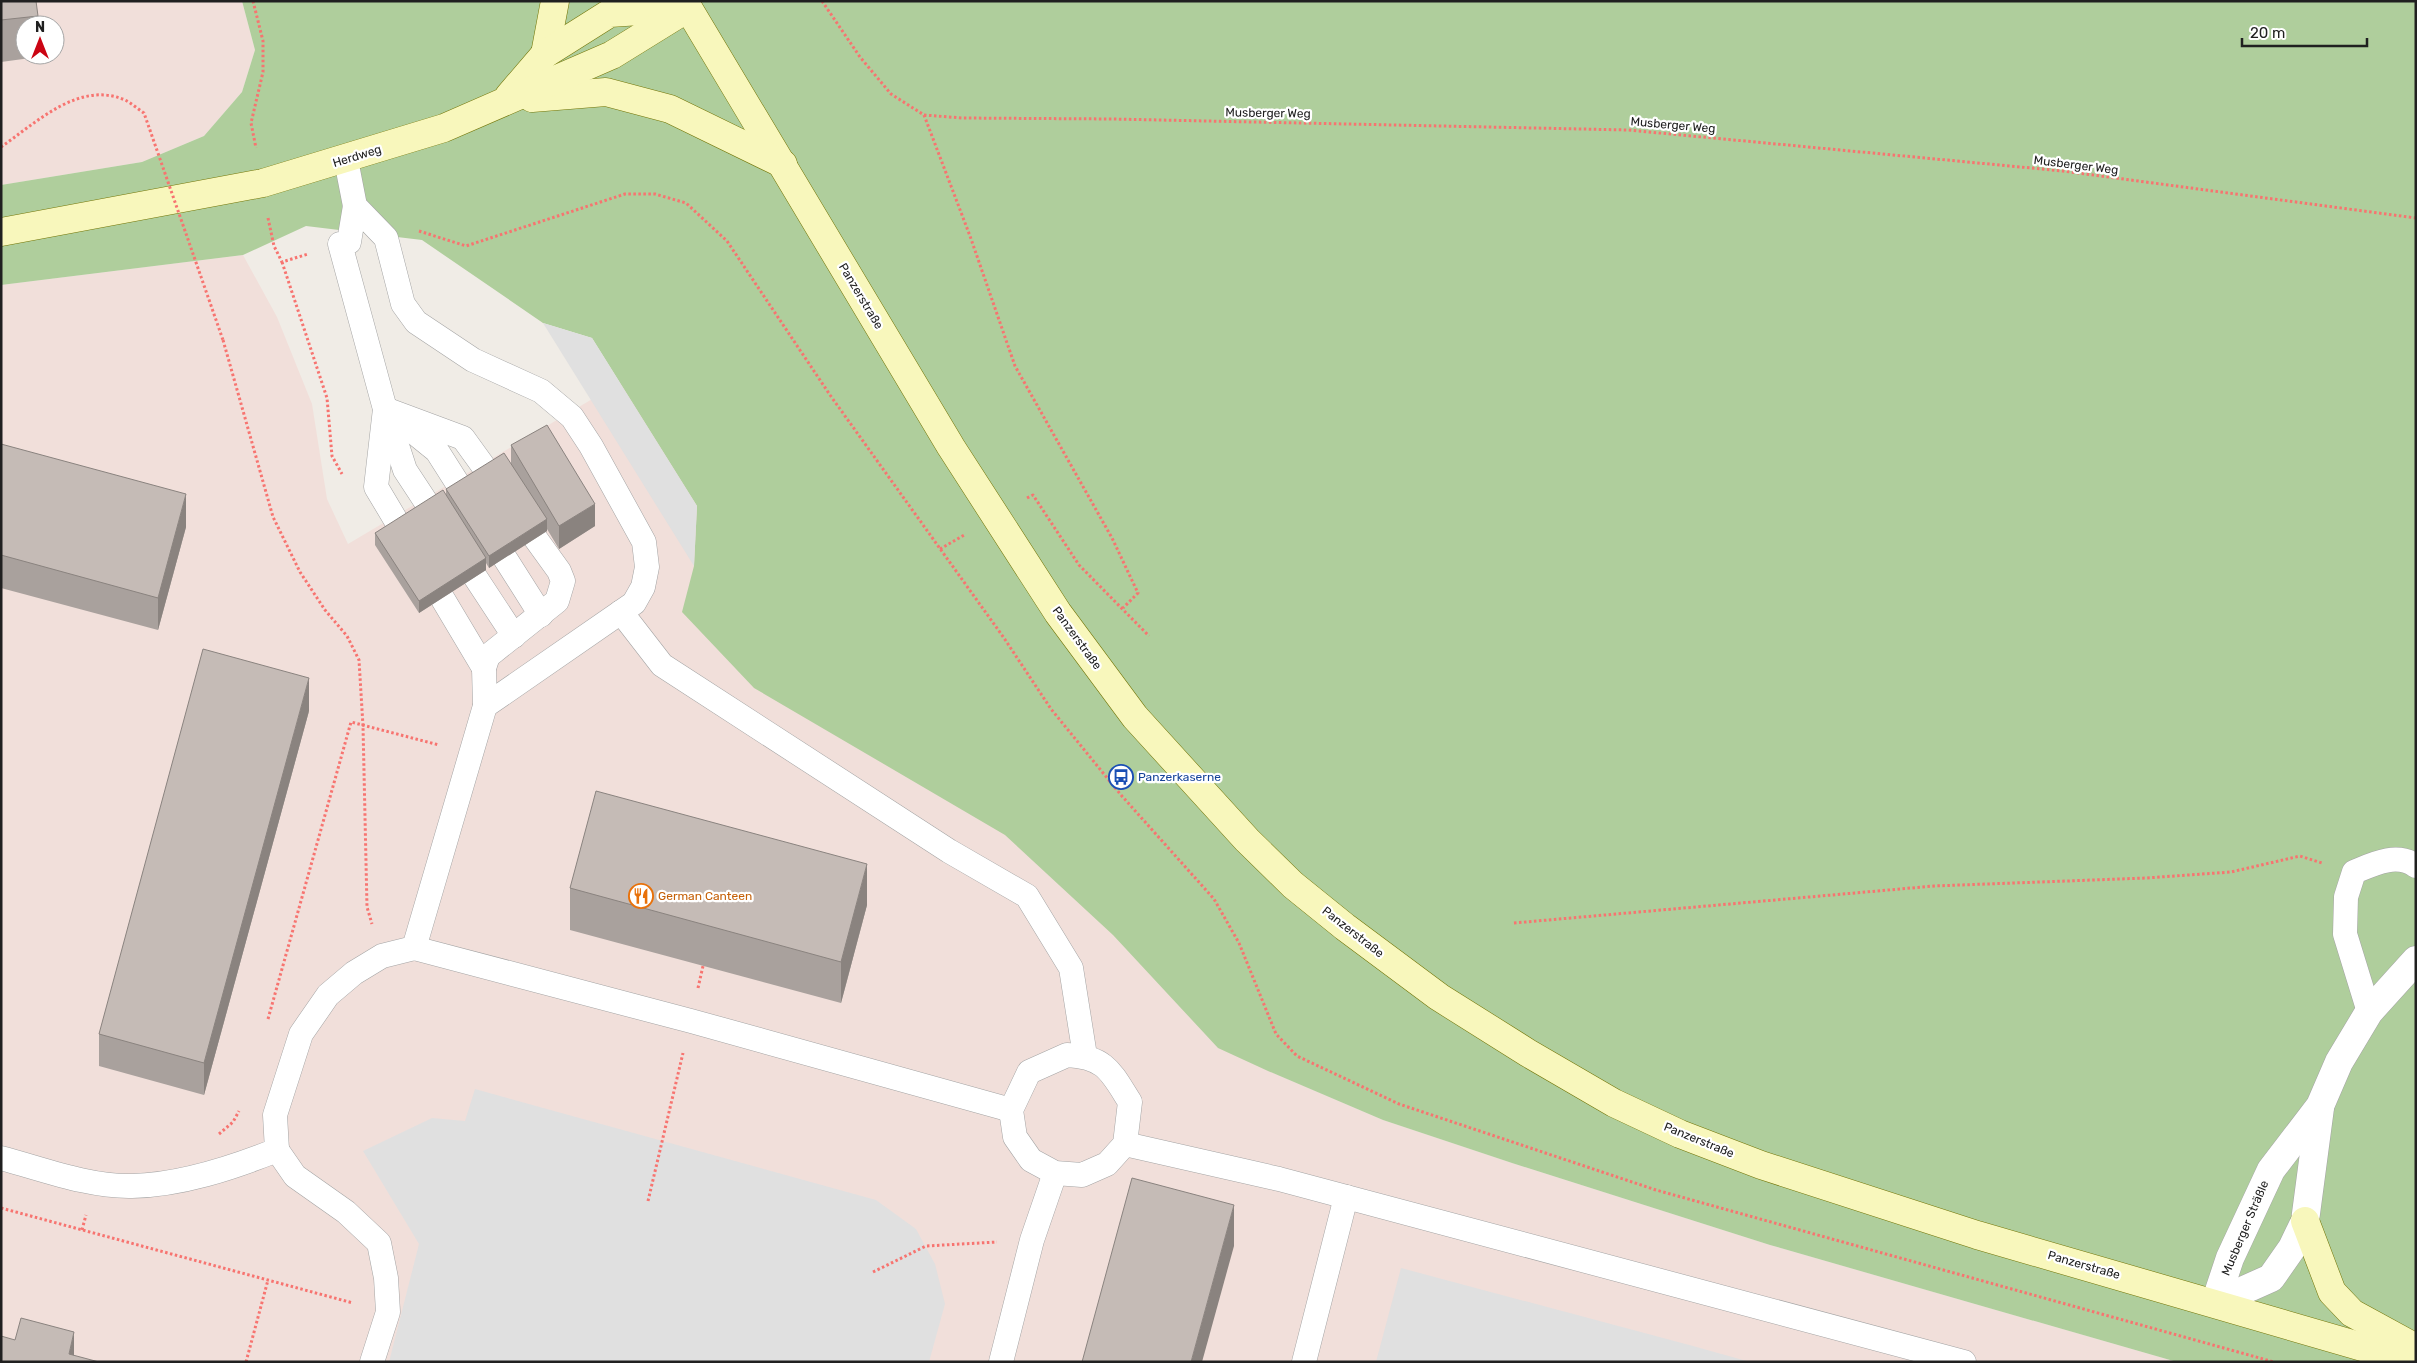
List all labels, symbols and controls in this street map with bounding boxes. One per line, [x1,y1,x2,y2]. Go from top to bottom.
north arrow [15,15,65,65]
scale bar [2242,15,2367,47]
text: N [35,19,45,36]
text: 20 m [2250,24,2285,42]
street label: Musberger Weg [1225,105,1311,121]
street label: Musberger Weg [1630,114,1716,136]
street label: Herdweg [331,142,383,170]
street label: Musberger Weg [2033,153,2119,177]
street label: Panzerstraße [836,260,886,332]
street label: Panzerstraße [1049,604,1105,672]
bus stop icon: Panzerkaserne [1108,764,1134,790]
place label: Panzerkaserne [1138,770,1221,784]
restaurant icon: German Canteen [628,883,654,909]
place label: German Canteen [658,889,752,903]
street label: Panzerstraße [1319,904,1387,961]
street label: Panzerstraße [1662,1120,1736,1161]
street label: Musberger Sträßle [2219,1178,2272,1278]
street label: Panzerstraße [2046,1248,2122,1282]

